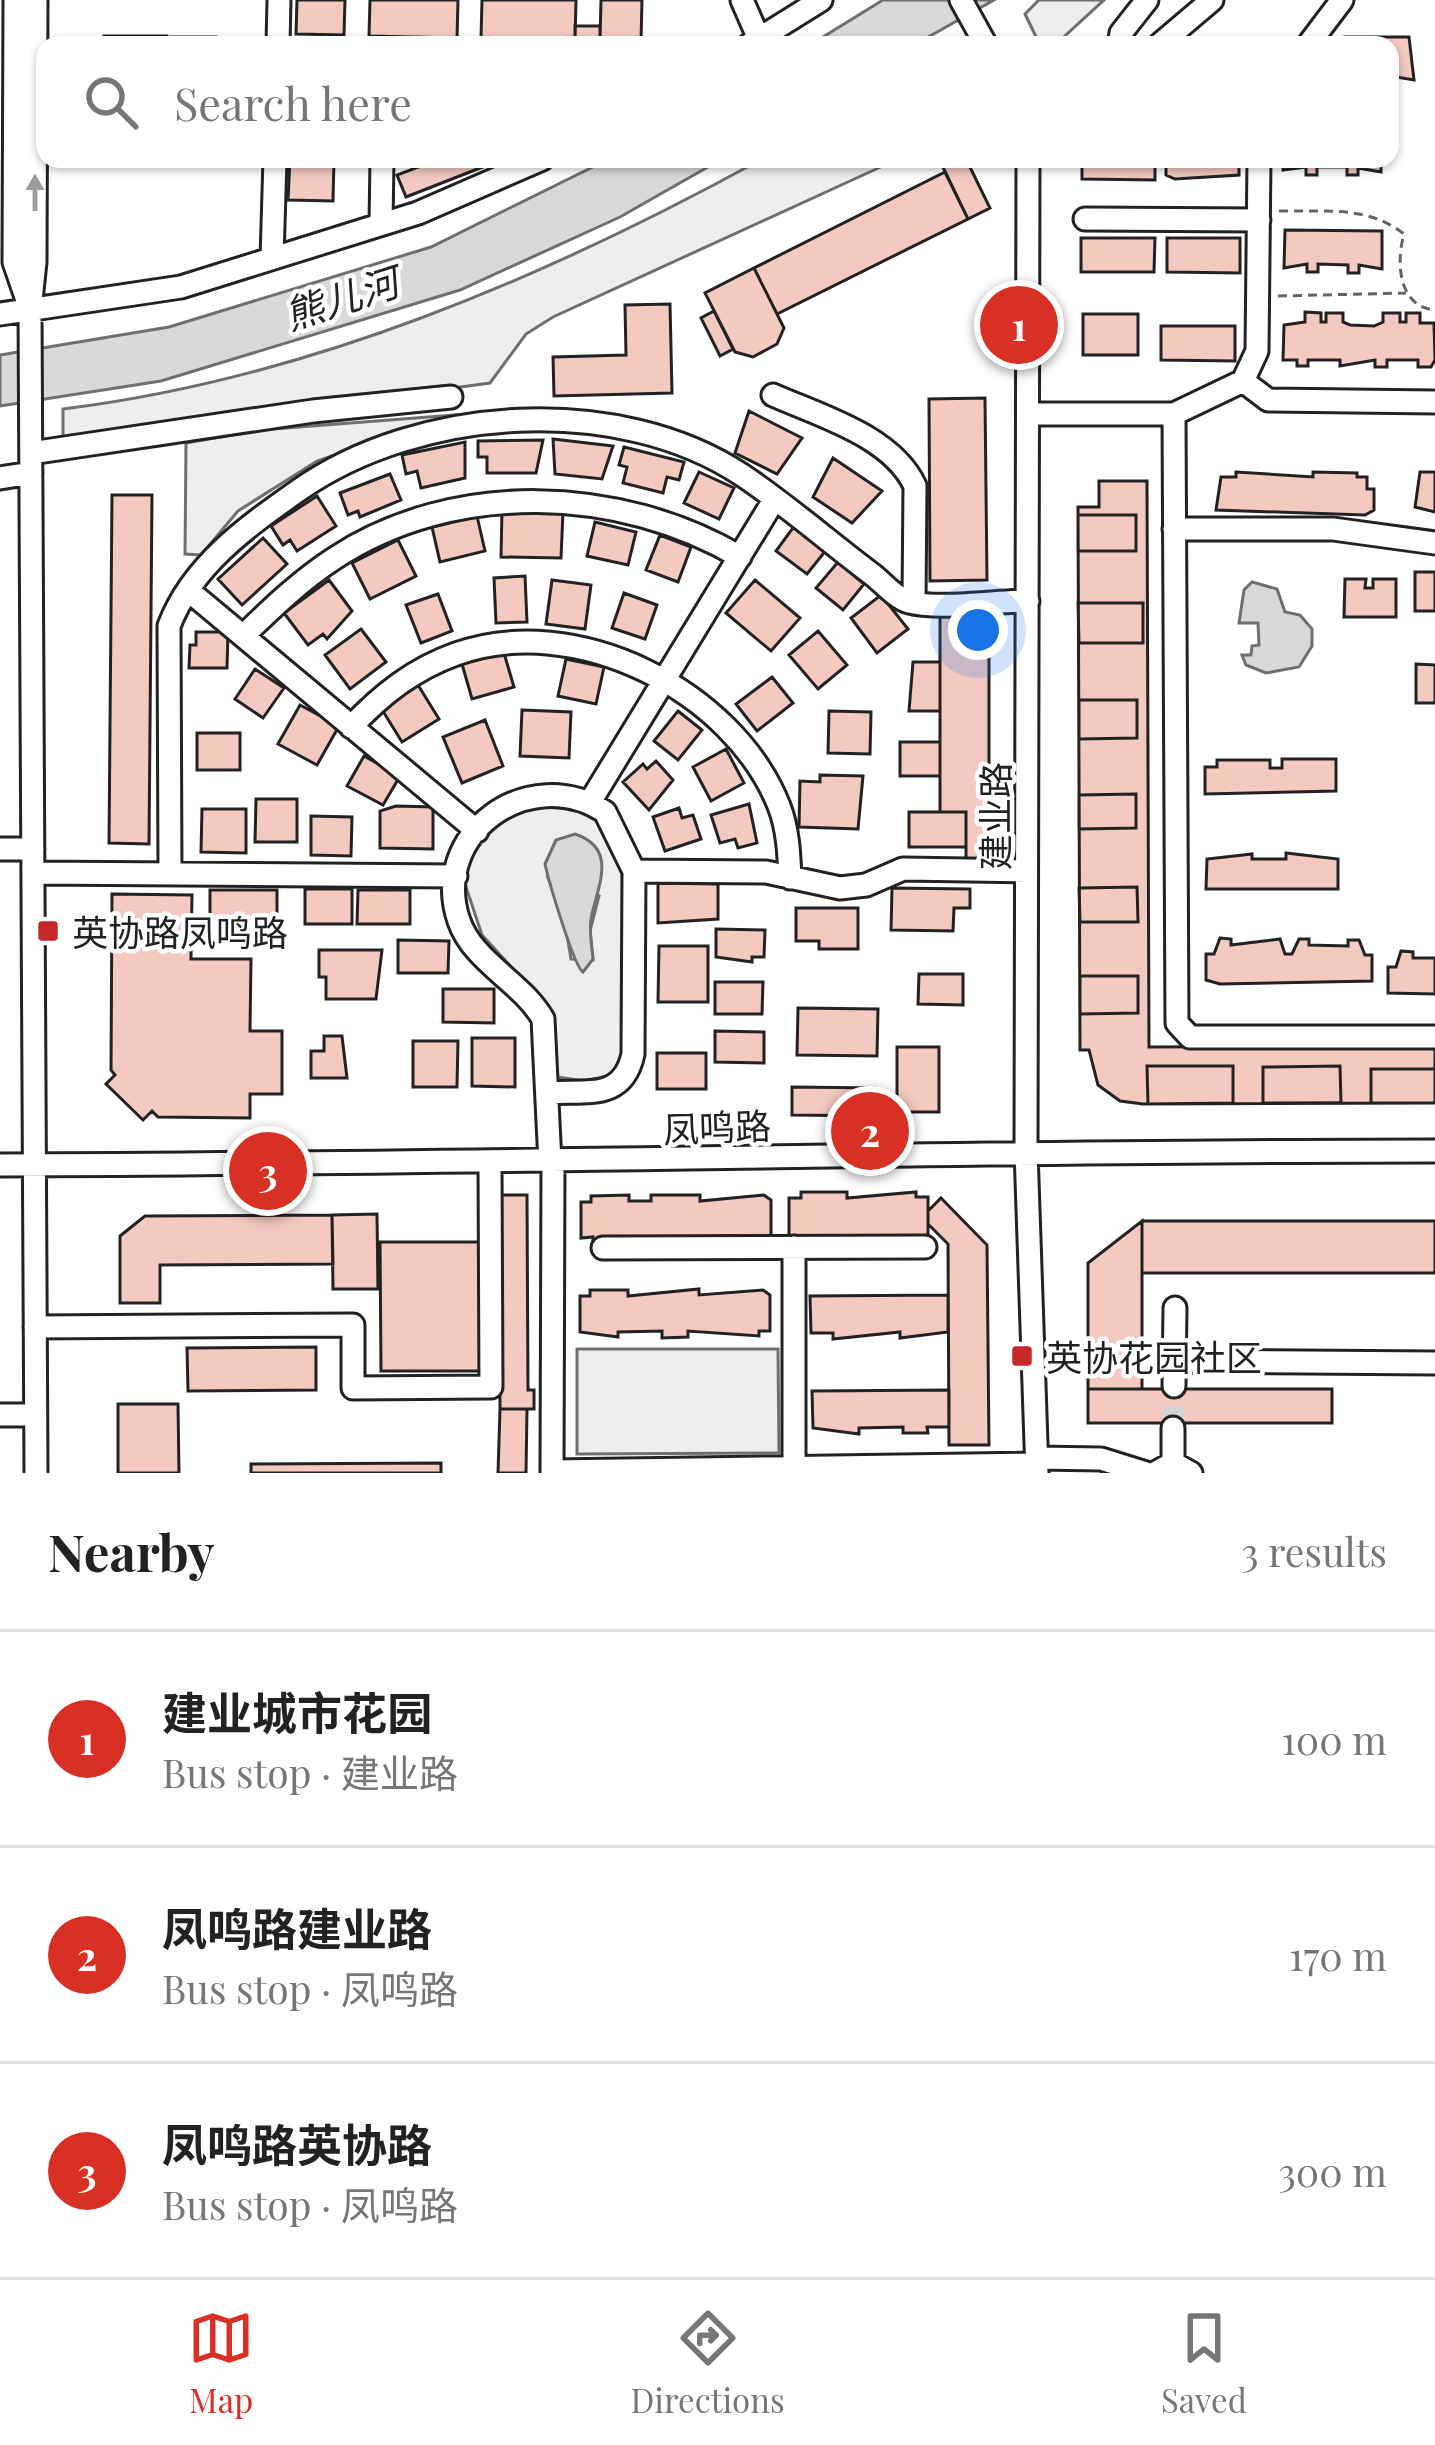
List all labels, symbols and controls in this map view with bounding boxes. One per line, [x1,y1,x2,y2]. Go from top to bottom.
search box [36,36,1399,168]
icon: search [78,69,144,135]
text: Search here [174,72,412,132]
one-way arrow [25,173,45,211]
water label: 熊儿河 [277,252,411,340]
pin: 1 [980,280,1058,370]
your location [948,600,1008,660]
street label: 建业路 [970,762,1018,870]
place label: 英协路凤鸣路 [72,907,288,955]
marker: 英协路凤鸣路 [35,918,61,944]
pin: 2 [831,1086,909,1176]
street label: 凤鸣路 [662,1100,772,1152]
pin: 3 [229,1126,307,1216]
place label: 英协花园社区 [1046,1332,1262,1380]
marker: 英协花园社区 [1009,1343,1035,1369]
text: Nearby [48,1517,214,1585]
text: 3 results [1241,1525,1387,1577]
text: 建业城市花园 [162,1681,432,1741]
text: 1 [80,1713,94,1765]
text: 100 m [1281,1713,1387,1765]
text: Bus stop · 建业路 [162,1746,458,1798]
text: 凤鸣路建业路 [162,1897,432,1957]
text: 2 [77,1929,97,1981]
text: 170 m [1289,1929,1387,1981]
text: Bus stop · 凤鸣路 [162,1962,458,2014]
text: 凤鸣路英协路 [162,2113,432,2173]
text: 3 [77,2145,97,2197]
text: 300 m [1278,2145,1387,2197]
text: Bus stop · 凤鸣路 [162,2178,458,2230]
tab: Map [188,2305,254,2421]
tab: Directions [630,2305,785,2421]
tab: Saved [1161,2305,1247,2421]

